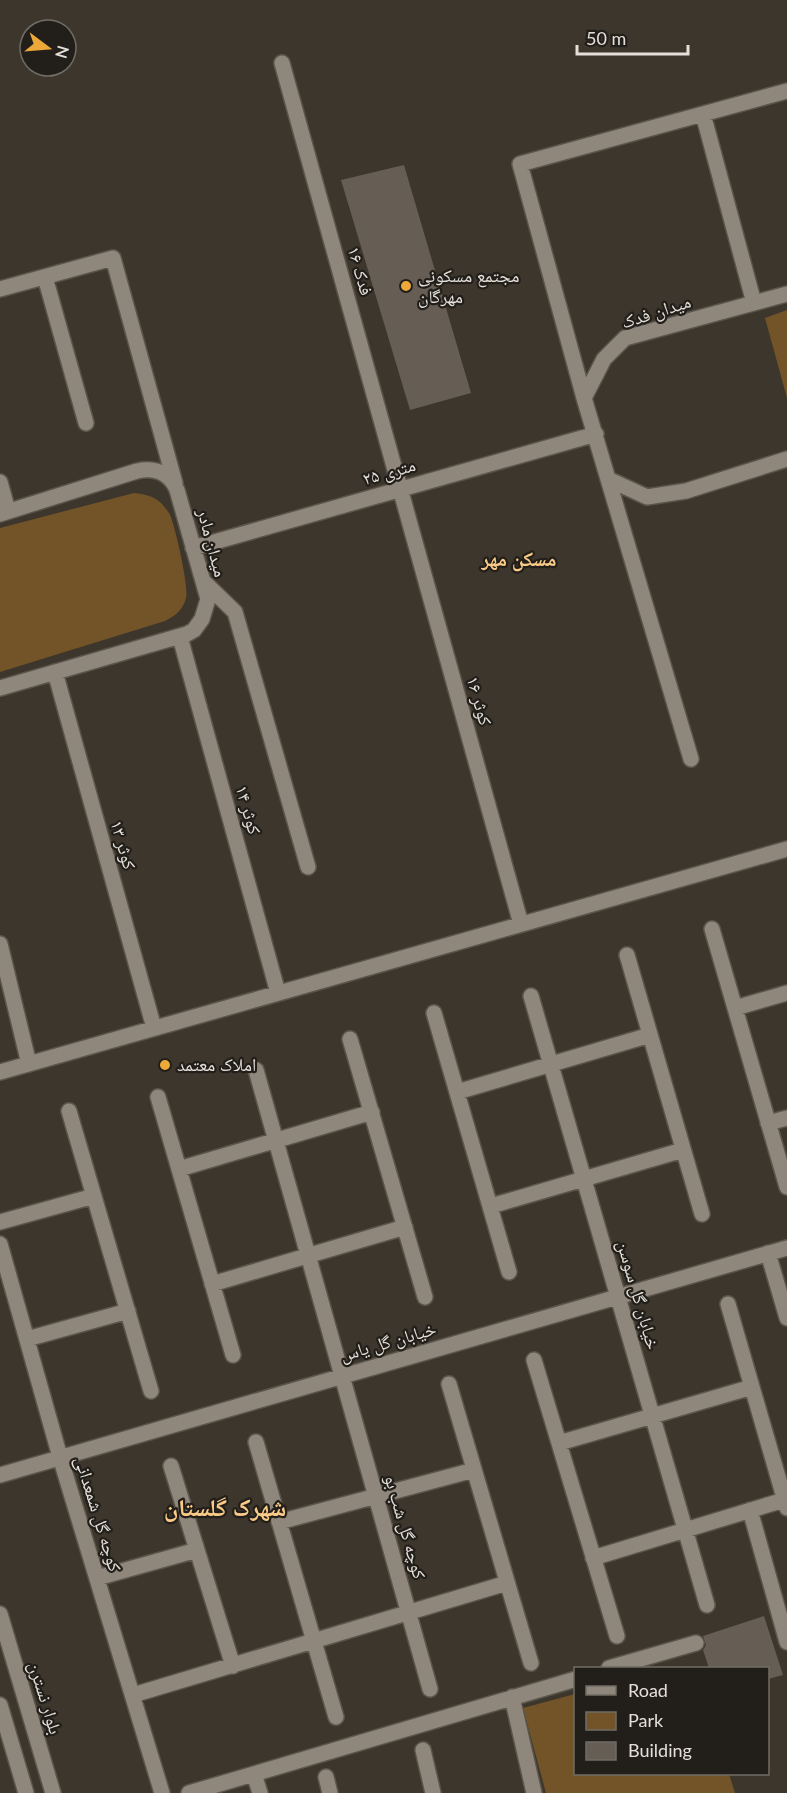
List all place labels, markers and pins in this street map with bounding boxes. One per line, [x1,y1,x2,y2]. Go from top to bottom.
place label: مجتمع مسکونی مهرگان [418,264,519,308]
marker: مجتمع مسکونی مهرگان [399,279,413,293]
place label: املاک معتمد [177,1053,256,1075]
marker: املاک معتمد [158,1058,172,1072]

